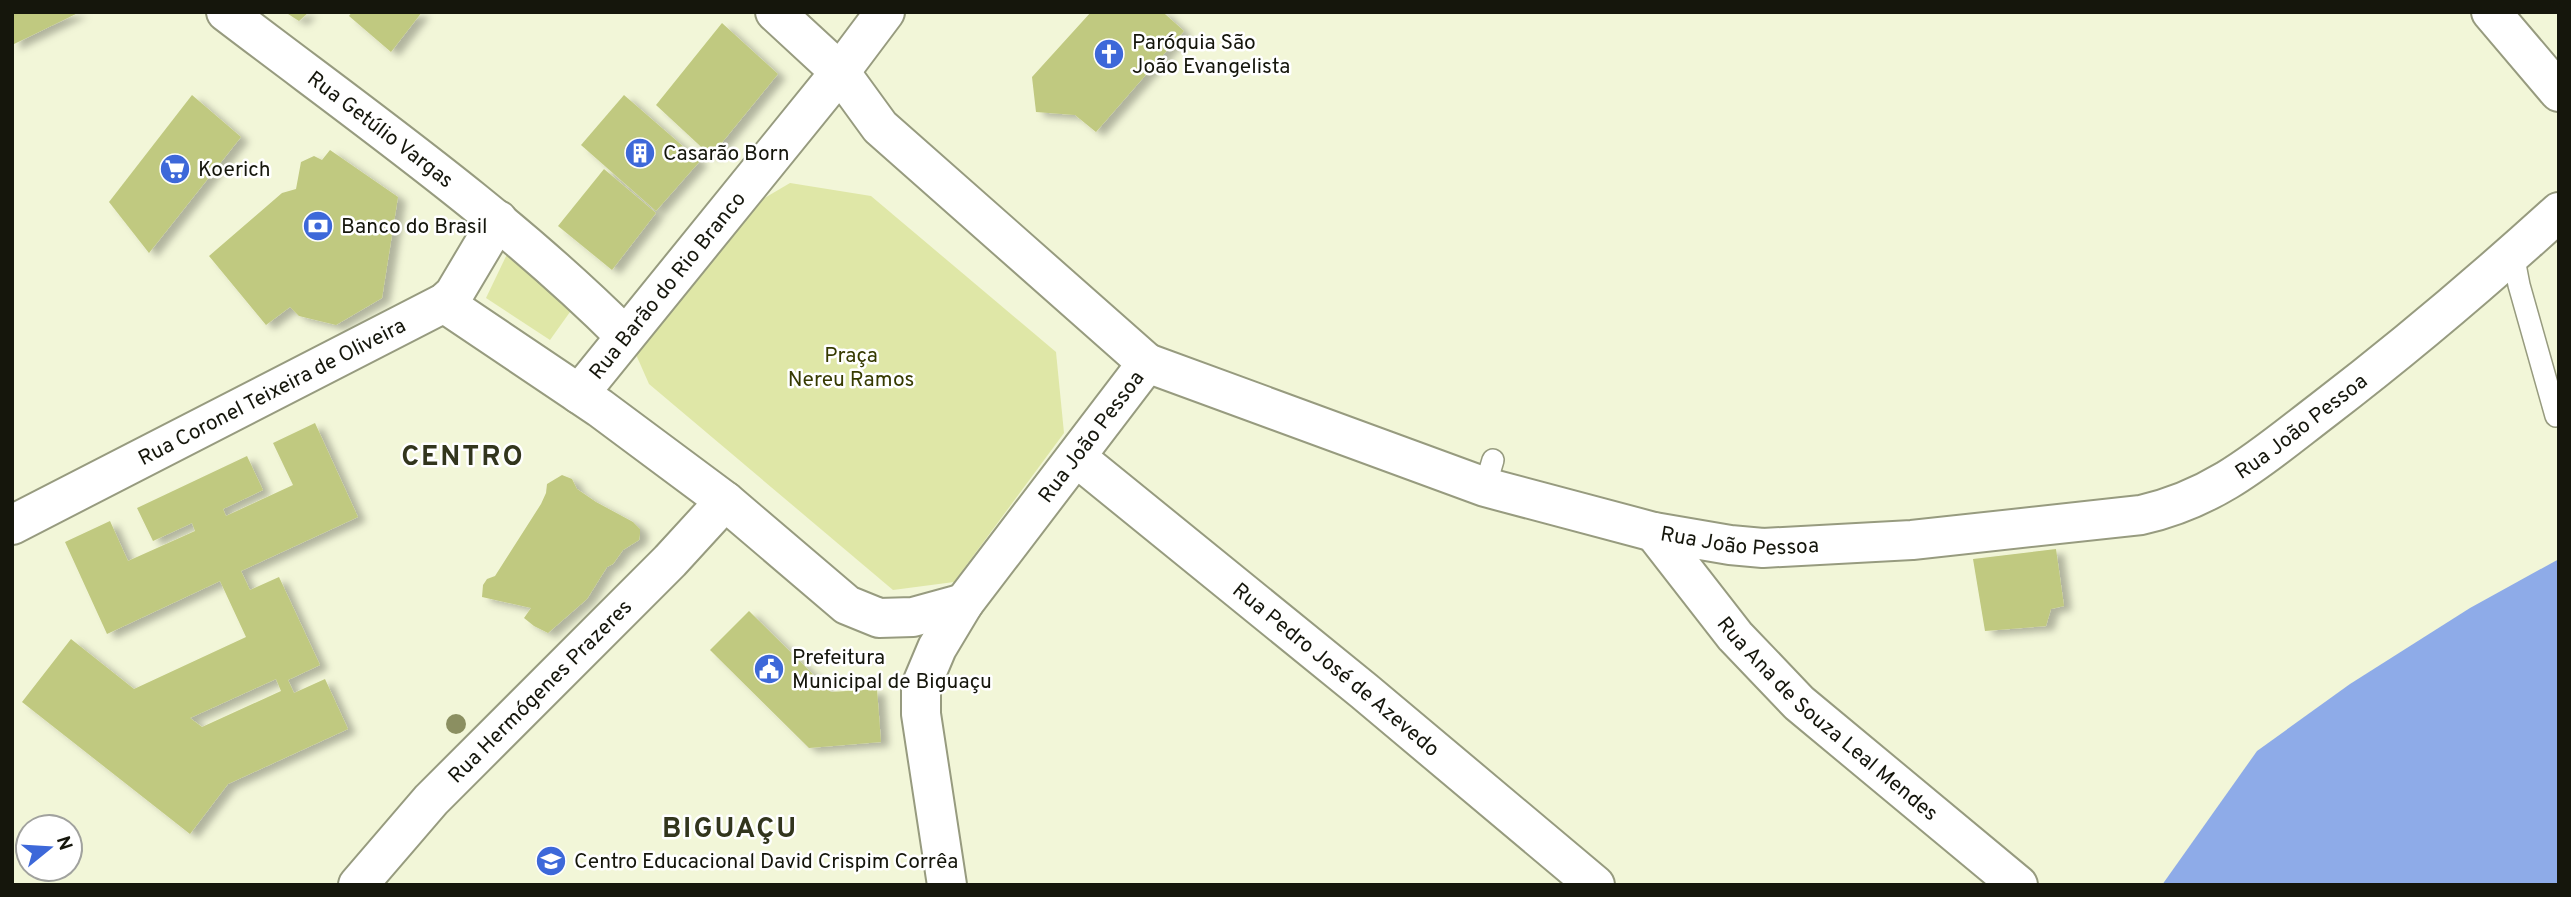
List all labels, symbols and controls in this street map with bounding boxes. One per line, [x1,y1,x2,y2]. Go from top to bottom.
place label: Paróquia São João Evangelista [1132,30,1290,81]
church icon: Paróquia São João Evangelista [1092,37,1126,71]
street label: Rua Getúlio Vargas [301,66,458,195]
building icon: Casarão Born [623,136,657,170]
place label: Casarão Born [663,141,790,168]
supermarket icon: Koerich [158,152,192,186]
place label: Koerich [198,157,271,184]
street label: Rua Barão do Rio Branco [584,187,753,386]
bank icon: Banco do Brasil [301,209,335,243]
place label: Banco do Brasil [341,214,487,241]
street label: Rua Coronel Teixeira de Oliveira [134,313,411,473]
park label: Praça Nereu Ramos [788,343,914,394]
street label: Rua João Pessoa [1033,366,1151,509]
street label: Rua João Pessoa [2230,368,2374,486]
district label: CENTRO [401,440,525,476]
street label: Rua João Pessoa [1658,521,1820,563]
street label: Rua Pedro José de Azevedo [1226,578,1445,764]
street label: Rua Hermógenes Prazeres [443,594,639,790]
street label: Rua Ana de Souza Leal Mendes [1710,612,1943,828]
place label: Prefeitura Municipal de Biguaçu [792,645,992,696]
public building icon: Prefeitura Municipal de Biguaçu [752,652,786,686]
district label: BIGUAÇU [662,812,798,848]
north arrow [14,813,84,883]
text: N [50,833,77,854]
school or university icon: Centro Educacional David Crispim Corrêa [534,844,568,878]
place label: Centro Educacional David Crispim Corrêa [574,849,958,876]

